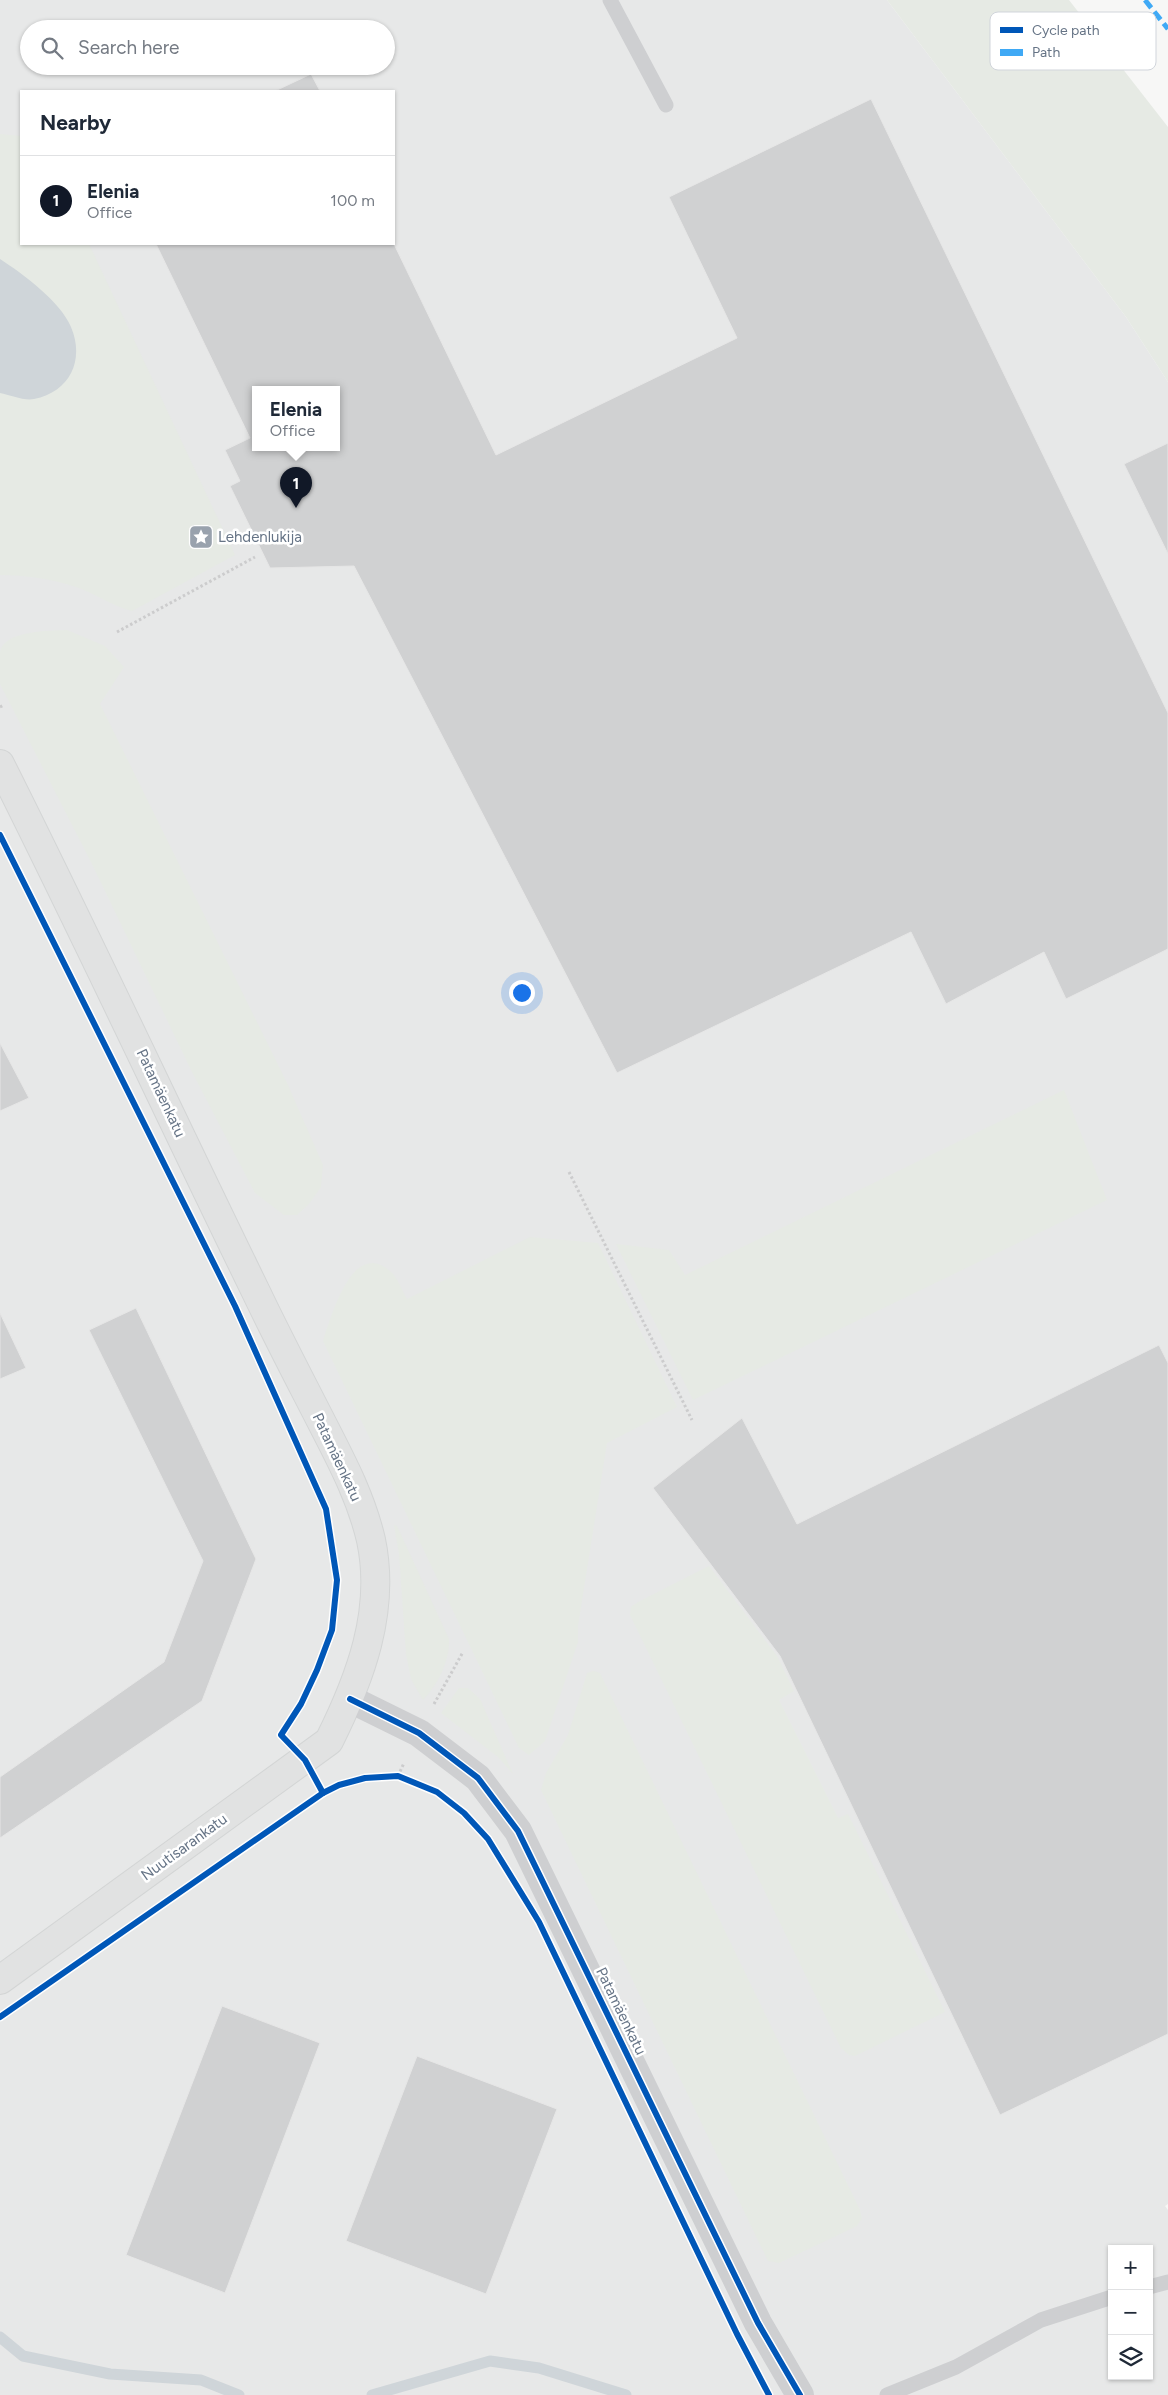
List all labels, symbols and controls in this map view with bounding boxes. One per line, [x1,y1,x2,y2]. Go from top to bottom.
legend [990,12,1156,70]
search box [20,20,395,75]
text: Cycle path [1032,22,1100,39]
icon: search [38,34,66,62]
text: Search here [78,36,180,59]
text: Path [1032,44,1060,61]
text: Nearby [40,110,111,135]
text: Elenia [87,180,139,203]
text: 1 [53,191,59,210]
text: 100 m [330,191,375,210]
text: Office [87,203,132,222]
popup [252,386,340,451]
text: Elenia [270,398,322,421]
text: Office [270,421,315,440]
pin: 1 [280,467,312,508]
place icon: Lehdenlukija [188,524,214,550]
place label: Lehdenlukija [218,528,302,546]
your location [509,980,535,1006]
street label: Patamäenkatu [133,1046,189,1140]
street label: Patamäenkatu [309,1410,365,1504]
street label: Nuutisarankatu [137,1810,231,1884]
street label: Patamäenkatu [592,1964,650,2058]
map controls [1108,2245,1153,2380]
button: + [1108,2245,1153,2290]
button: − [1108,2290,1153,2335]
button: layers [1108,2335,1153,2380]

